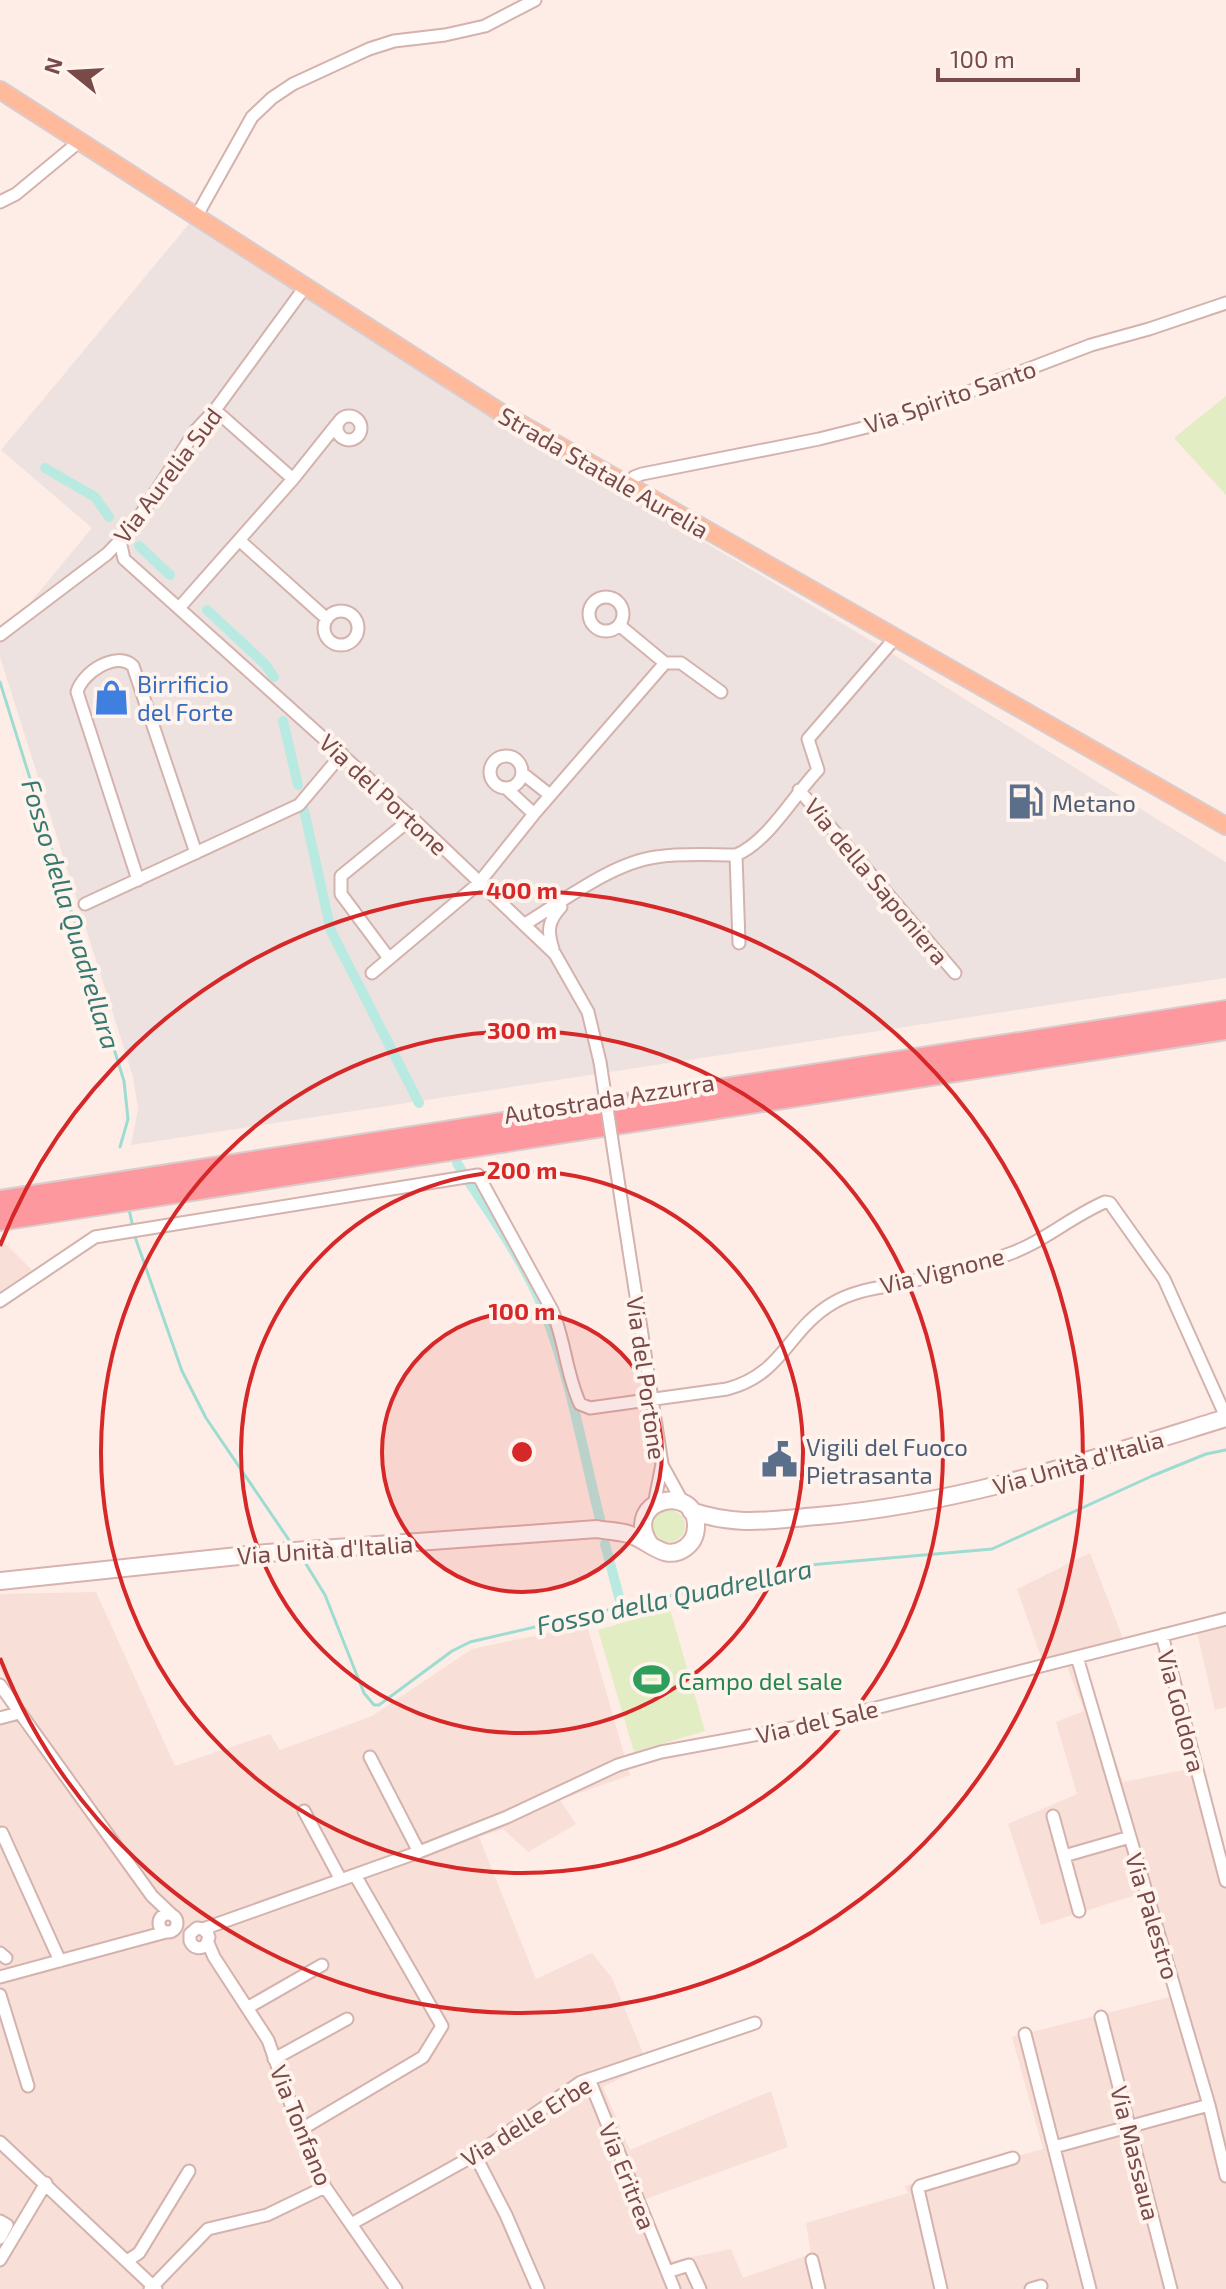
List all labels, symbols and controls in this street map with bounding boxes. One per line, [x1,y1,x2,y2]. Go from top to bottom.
north arrow [32,32,112,112]
scale bar [938,32,1078,82]
text: 100 m [950,44,1015,73]
text: N [37,54,67,77]
street label: Via Spirito Santo [860,353,1040,439]
street label: Strada Statale Aurelia [494,400,714,544]
street label: Via Aurelia Sud [107,402,227,548]
place label: Birrificio del Forte [137,669,233,726]
shop icon: Birrificio del Forte [92,678,130,716]
street label: Via del Portone [314,727,454,861]
water label: Fosso della Quadrellara [15,775,128,1053]
fuel station icon: Metano [1007,783,1045,821]
place label: Metano [1052,788,1136,817]
street label: Via della Saponiera [799,792,955,970]
text: 400 m [486,875,558,904]
text: 300 m [487,1015,557,1044]
street label: Autostrada Azzurra [502,1067,716,1129]
text: 200 m [487,1155,557,1184]
street label: Via Vignone [877,1241,1007,1299]
street label: Via del Portone [621,1295,673,1461]
text: 100 m [489,1296,555,1325]
street label: Via Unità d'Italia [989,1424,1167,1500]
place label: Vigili del Fuoco Pietrasanta [806,1432,968,1489]
centre of rings [508,1438,536,1466]
public building icon: Vigili del Fuoco Pietrasanta [761,1441,799,1479]
street label: Via Unità d'Italia [236,1528,414,1570]
water label: Fosso della Quadrellara [533,1552,815,1641]
street label: Via Goldora [1152,1647,1212,1775]
sports icon: Campo del sale [633,1661,671,1699]
place label: Campo del sale [678,1666,843,1695]
street label: Via del Sale [753,1693,881,1749]
street label: Via Palestro [1120,1849,1186,1983]
street label: Via Tonfano [265,2061,339,2189]
street label: Via delle Erbe [456,2070,596,2172]
street label: Via Massaua [1105,2083,1167,2223]
street label: Via Eritrea [593,2118,663,2234]

